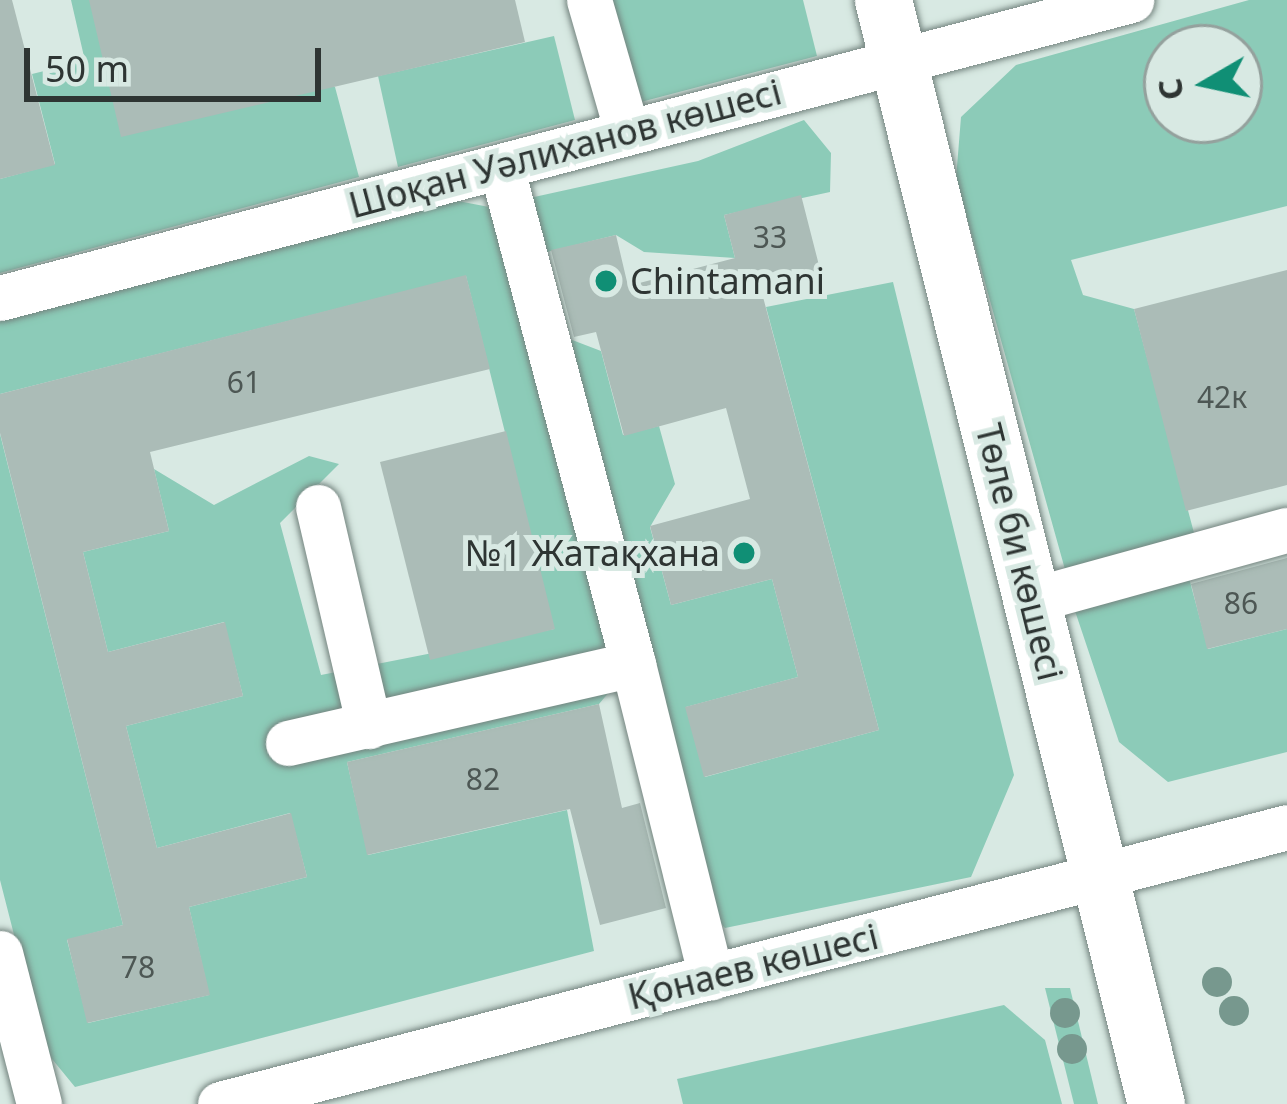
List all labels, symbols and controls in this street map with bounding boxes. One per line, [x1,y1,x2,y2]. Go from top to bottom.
scale bar [30,24,327,98]
north arrow [1143,24,1263,144]
text: 50 m [45,44,129,93]
street label: Шоқан Уәлиханов көшесі [344,69,786,227]
text: С [1146,75,1194,103]
house number: 33 [753,219,787,255]
place label: Chintamani [630,259,825,303]
marker: Chintamani [593,268,619,294]
house number: 61 [227,364,261,400]
house number: 42к [1197,379,1247,415]
street label: Төле би көшесі [967,419,1073,685]
place label: №1 Жатақхана [465,531,720,575]
marker: №1 Жатақхана [731,540,757,566]
house number: 86 [1224,585,1258,621]
house number: 82 [466,761,500,797]
street label: Қонаев көшесі [623,914,883,1018]
house number: 78 [121,949,155,985]

